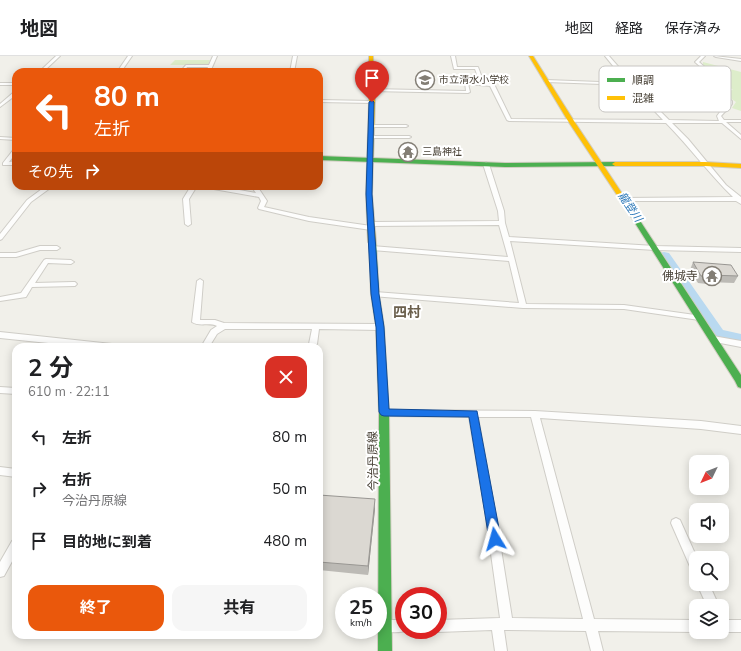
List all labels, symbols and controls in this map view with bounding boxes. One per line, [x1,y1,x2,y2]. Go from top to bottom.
text: 地図 [20,16,58,42]
text: 地図 [565,19,593,38]
text: 経路 [615,19,643,38]
text: 保存済み [665,19,721,38]
pin [355,61,389,102]
legend [599,66,731,112]
icon: arrive [361,67,383,89]
school or university icon: 市立清水小学校 [414,69,436,91]
place label: 市立清水小学校 [439,73,509,87]
text: 順調 [632,73,654,88]
text: 80 m [94,78,160,116]
icon: left [28,84,80,136]
text: 混雑 [632,91,654,106]
text: 左折 [94,117,130,141]
temple icon: 三島神社 [397,141,419,163]
place label: 三島神社 [422,145,462,159]
icon: right [81,160,103,182]
text: その先 [28,162,73,182]
water label: 龍登川 [615,189,646,226]
temple icon: 佛城寺 [701,265,723,287]
place label: 佛城寺 [662,268,698,284]
district label: 四村 [393,303,421,322]
text: 2 分 [28,352,73,384]
button: close [265,356,307,398]
text: 610 m · 22:11 [28,383,110,401]
icon: left [28,426,50,448]
text: 80 m [272,427,307,447]
text: 左折 [62,428,92,448]
street label: 今治丹原線 [364,431,382,491]
north arrow [689,455,729,495]
map controls [689,455,729,639]
text: 右折 [62,470,92,490]
icon: right [28,478,50,500]
text: 50 m [272,479,307,499]
text: 今治丹原線 [62,492,127,510]
button: sound [689,503,729,543]
position arrow [474,518,516,560]
icon: arrive [28,530,50,552]
text: 480 m [263,531,307,551]
text: 目的地に到着 [62,532,152,552]
button: search [689,551,729,591]
button: 終了 [28,585,164,631]
button: 共有 [172,585,307,631]
speed limit sign: 30 [395,587,447,639]
text: 25 [349,594,373,621]
button: layers [689,599,729,639]
text: km/h [350,616,372,630]

